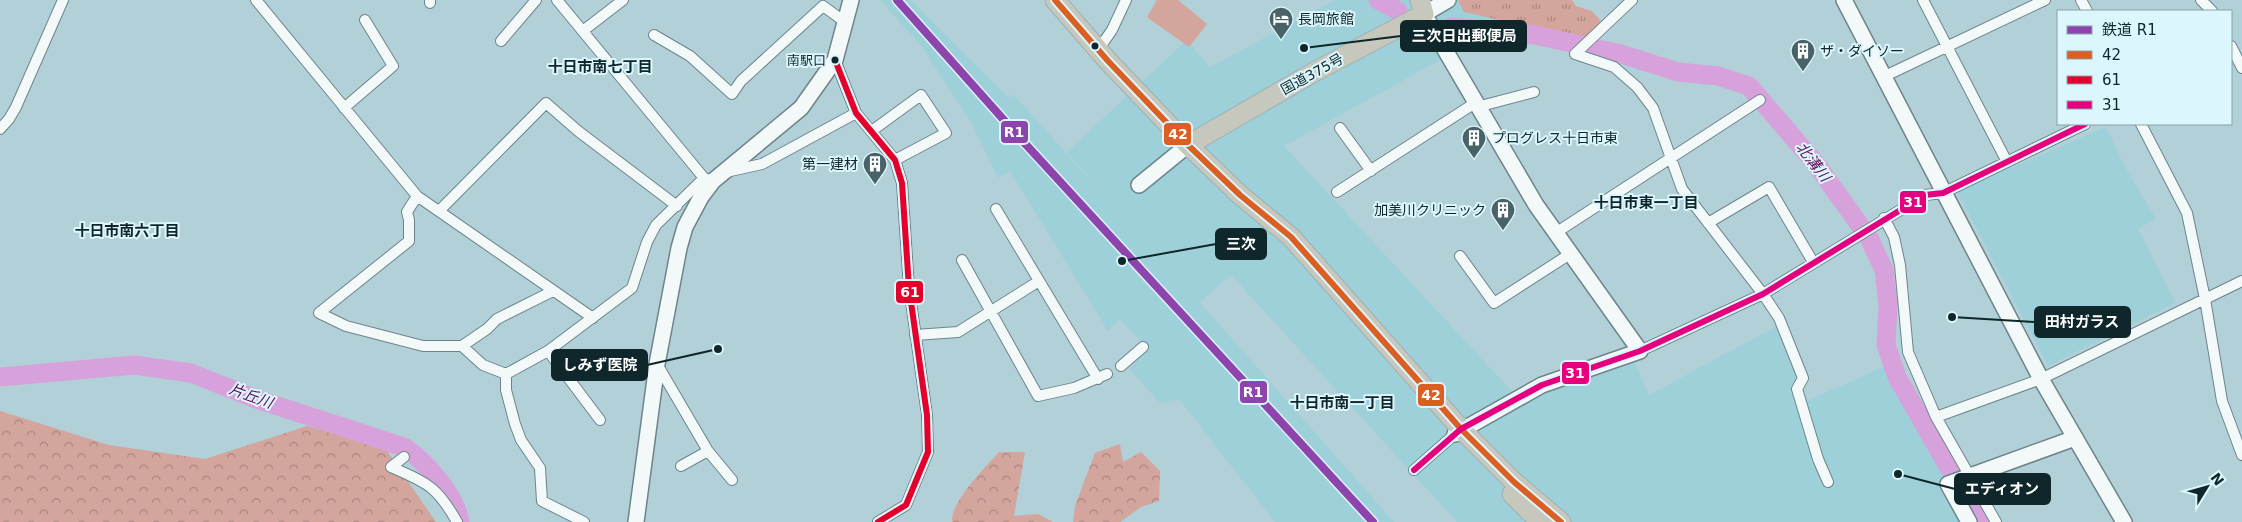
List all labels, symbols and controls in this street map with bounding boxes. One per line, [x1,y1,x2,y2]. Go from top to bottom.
hotel icon: 長岡旅館 [1268,6,1294,40]
legend [2057,10,2232,125]
place label: 長岡旅館 [1298,11,1354,27]
callout: 三次日出郵便局 [1401,21,1526,51]
text: 鉄道 R1 [2102,21,2157,39]
text: 三次日出郵便局 [1411,27,1517,45]
building icon: ザ・ダイソー [1790,38,1816,72]
unlabelled marker [1090,41,1100,51]
place label: ザ・ダイソー [1820,43,1904,59]
text: 42 [2102,46,2121,64]
street label: 国道375号 [1278,50,1346,98]
place label: 南駅口 [787,53,826,68]
marker: 南駅口 [830,55,840,65]
district label: 十日市南七丁目 [547,58,653,76]
text: 61 [2102,71,2121,89]
text: 31 [2102,96,2121,114]
line badge: R1 [1000,120,1029,144]
line badge: 42 [1163,122,1192,146]
text: R1 [1004,124,1024,140]
building icon: プログレス十日市東 [1461,125,1487,159]
text: 42 [1168,126,1188,142]
place label: プログレス十日市東 [1492,130,1618,146]
water label: 北溝川 [1792,139,1835,187]
building icon: 第一建材 [862,151,888,185]
place label: 第一建材 [802,156,858,172]
line badge: 31 [1899,190,1927,214]
district label: 十日市東一丁目 [1593,194,1699,212]
text: 31 [1903,194,1923,210]
building icon: 加美川クリニック [1490,197,1516,231]
place label: 加美川クリニック [1374,202,1486,218]
district label: 十日市南六丁目 [74,222,180,240]
callout: 三次 [1216,229,1266,259]
text: 三次 [1226,235,1256,253]
line badge: 61 [895,280,924,304]
text: 61 [900,284,920,300]
callout: 田村ガラス [2035,307,2130,337]
text: 田村ガラス [2045,313,2119,331]
callout: しみず医院 [552,350,647,380]
text: しみず医院 [562,356,638,374]
line badge: 31 [1561,361,1590,385]
text: 31 [1565,365,1585,381]
water label: 片丘川 [227,380,277,413]
line badge: R1 [1239,380,1268,404]
line badge: 42 [1417,383,1445,407]
text: R1 [1243,384,1263,400]
text: 42 [1421,387,1441,403]
district label: 十日市南一丁目 [1289,394,1395,412]
north arrow [2182,462,2232,512]
text: N [2207,470,2227,489]
callout: エディオン [1955,474,2050,504]
text: エディオン [1965,480,2039,498]

